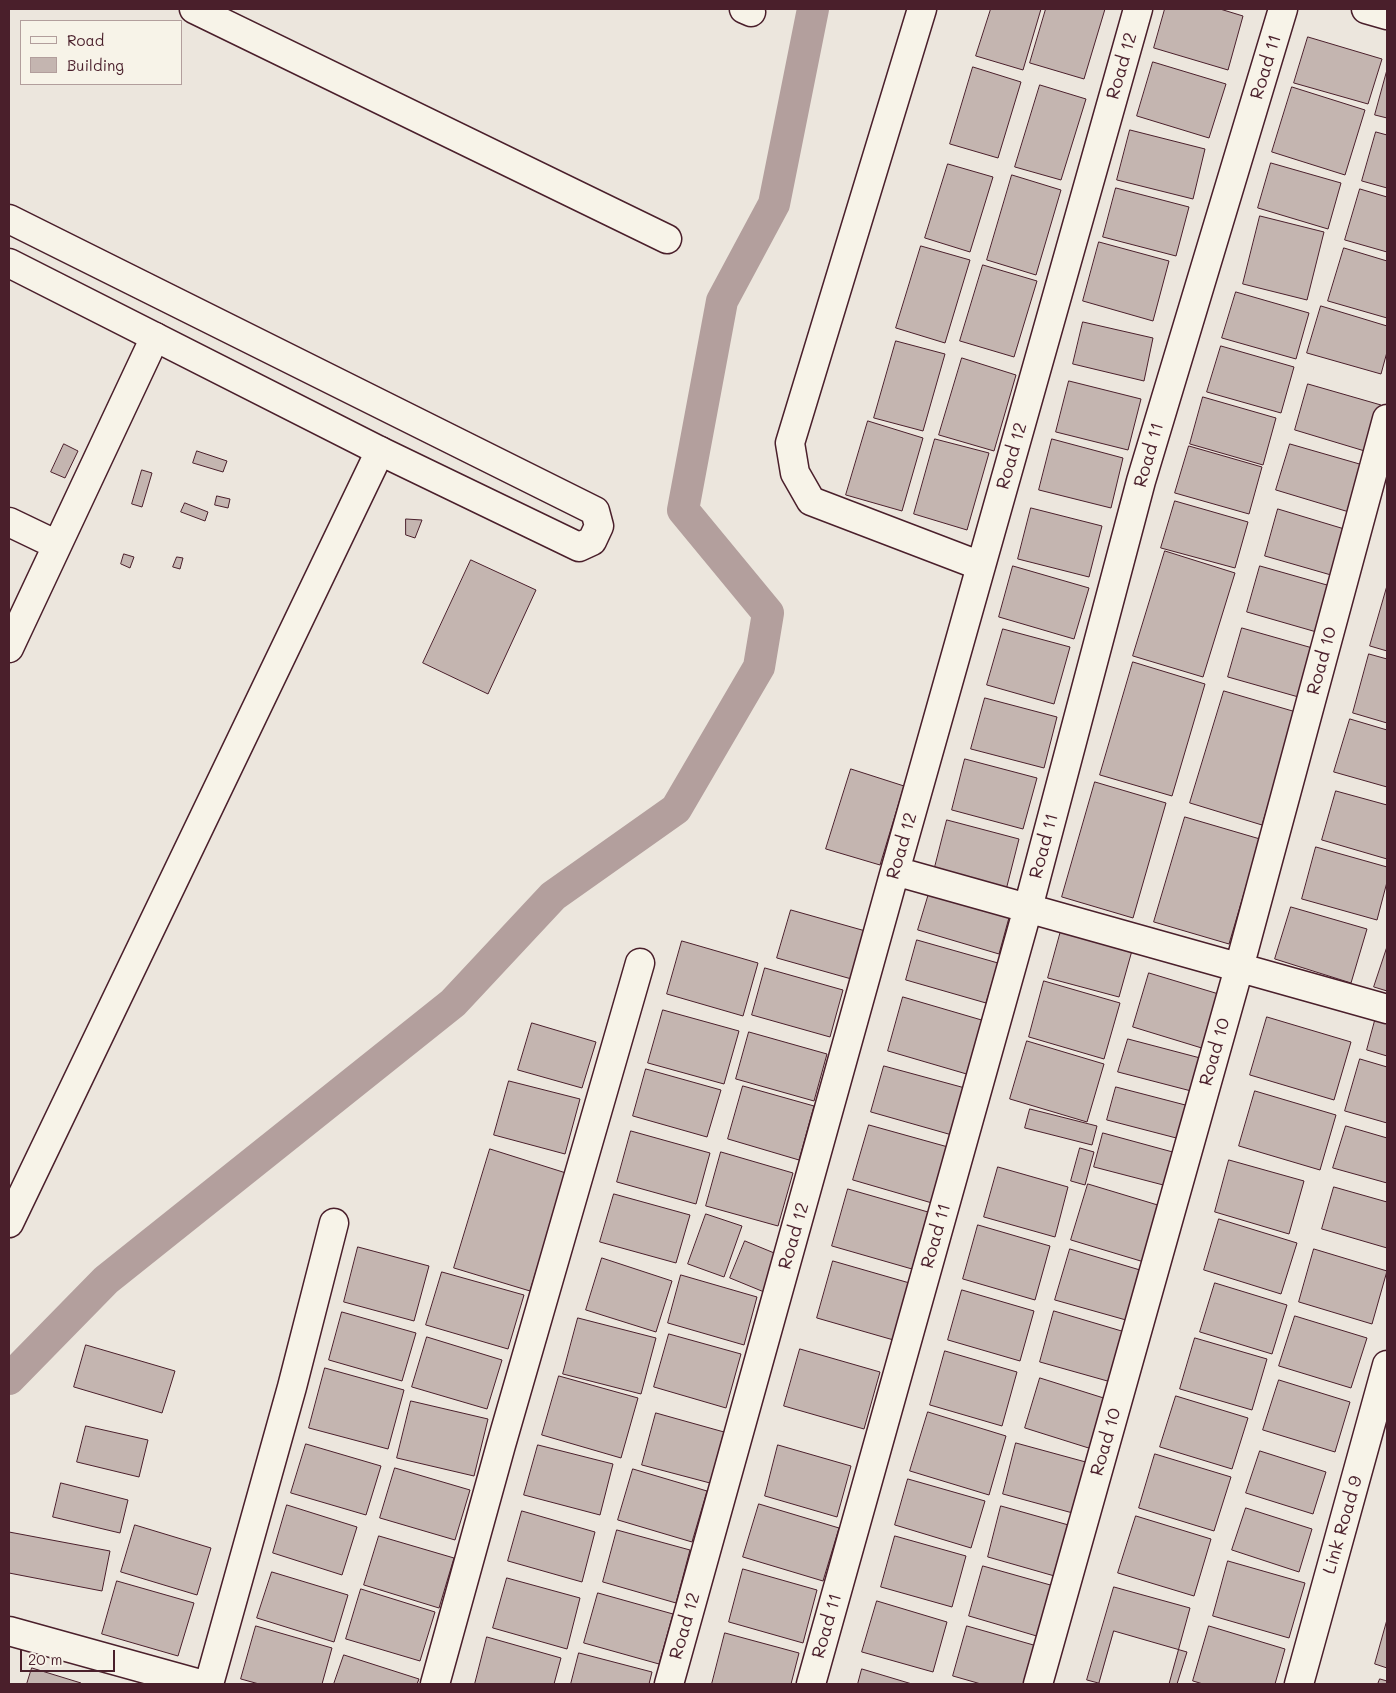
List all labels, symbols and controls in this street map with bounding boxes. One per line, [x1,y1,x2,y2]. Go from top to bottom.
legend [20,20,182,85]
text: Road [67,30,104,50]
street label: Road 12 [1102,30,1142,102]
street label: Road 11 [1246,32,1286,102]
text: Building [67,55,124,75]
street label: Road 12 [992,420,1032,492]
street label: Road 11 [1129,420,1169,490]
street label: Road 10 [1303,625,1341,697]
street label: Road 12 [882,810,922,882]
street label: Road 11 [1025,811,1063,881]
street label: Road 10 [1195,1015,1235,1089]
street label: Road 12 [774,1200,814,1272]
street label: Road 11 [916,1201,956,1271]
street label: Road 10 [1086,1405,1126,1479]
street label: Link Road 9 [1319,1473,1367,1577]
street label: Road 12 [665,1590,705,1662]
street label: Road 11 [807,1591,847,1661]
scale bar [22,1640,118,1672]
text: 20 m [28,1649,62,1669]

